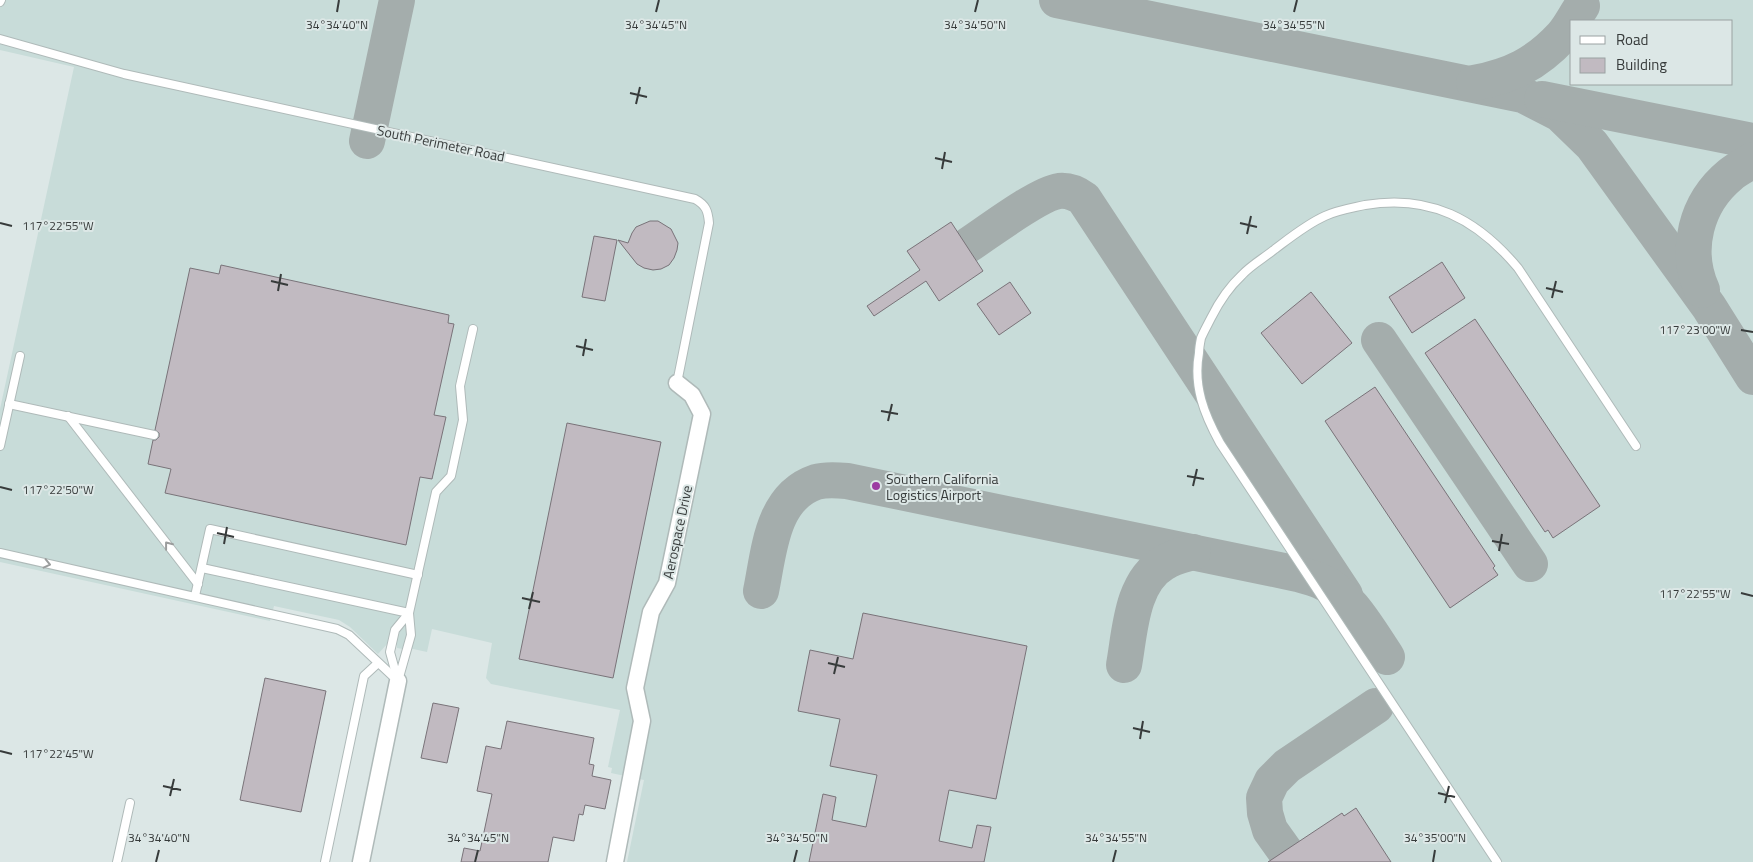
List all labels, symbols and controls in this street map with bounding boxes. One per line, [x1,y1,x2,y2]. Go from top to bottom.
text: 34°34'40"N [306,15,368,34]
text: 34°34'45"N [625,15,687,34]
text: 34°34'50"N [944,15,1006,34]
text: 34°34'55"N [1263,15,1325,34]
legend [1570,20,1733,85]
text: Road [1616,28,1648,51]
text: Building [1616,53,1667,76]
street label: South Perimeter Road [375,119,507,167]
text: 117°22'55"W [22,216,94,235]
text: 117°23'00"W [1659,320,1731,339]
place label: Southern California Logistics Airport [886,468,999,505]
text: 117°22'50"W [22,480,94,499]
marker: Southern California Logistics Airport [870,480,882,492]
street label: Aerospace Drive [657,483,697,581]
one-way arrow [165,542,174,551]
one-way arrow [43,558,52,568]
text: 117°22'55"W [1659,584,1731,603]
text: 117°22'45"W [22,744,94,763]
text: 34°34'40"N [128,828,190,847]
text: 34°34'45"N [447,828,509,847]
text: 34°34'50"N [766,828,828,847]
text: 34°34'55"N [1085,828,1147,847]
text: 34°35'00"N [1404,828,1466,847]

